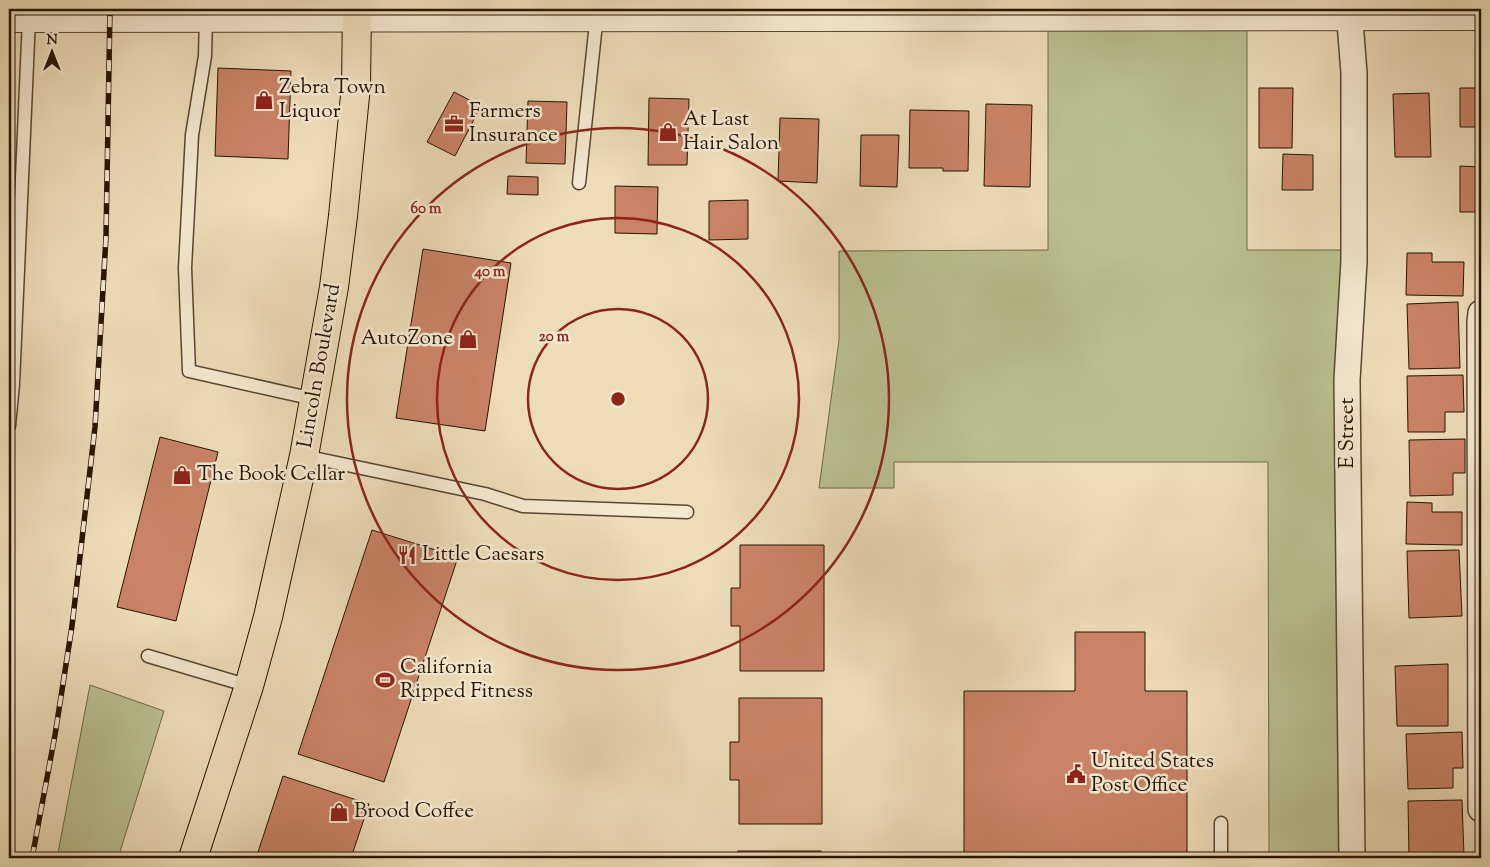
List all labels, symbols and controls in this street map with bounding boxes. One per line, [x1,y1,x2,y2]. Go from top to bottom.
north arrow [28,28,78,78]
text: N [46,31,58,51]
place label: Zebra Town Liquor [279,73,386,127]
shop icon: Zebra Town Liquor [253,89,275,111]
place label: Farmers Insurance [469,97,558,151]
place label: At Last Hair Salon [683,105,779,159]
office icon: Farmers Insurance [443,113,465,135]
shop icon: At Last Hair Salon [657,121,679,143]
text: 60 m [411,199,442,220]
text: 40 m [474,262,506,283]
street label: Lincoln Boulevard [291,281,349,451]
place label: AutoZone [361,324,453,354]
text: 20 m [539,327,570,348]
shop icon: AutoZone [457,328,479,350]
centre of rings [609,390,627,408]
street label: E Street [1333,397,1363,469]
place label: The Book Cellar [197,460,345,490]
shop icon: The Book Cellar [171,464,193,486]
place label: Little Caesars [422,540,544,570]
restaurant icon: Little Caesars [396,544,418,566]
place label: California Ripped Fitness [400,653,533,707]
sports icon: California Ripped Fitness [374,669,396,691]
place label: United States Post Office [1091,747,1214,801]
public building icon: United States Post Office [1065,763,1087,785]
place label: Brood Coffee [354,797,474,827]
shop icon: Brood Coffee [328,801,350,823]

